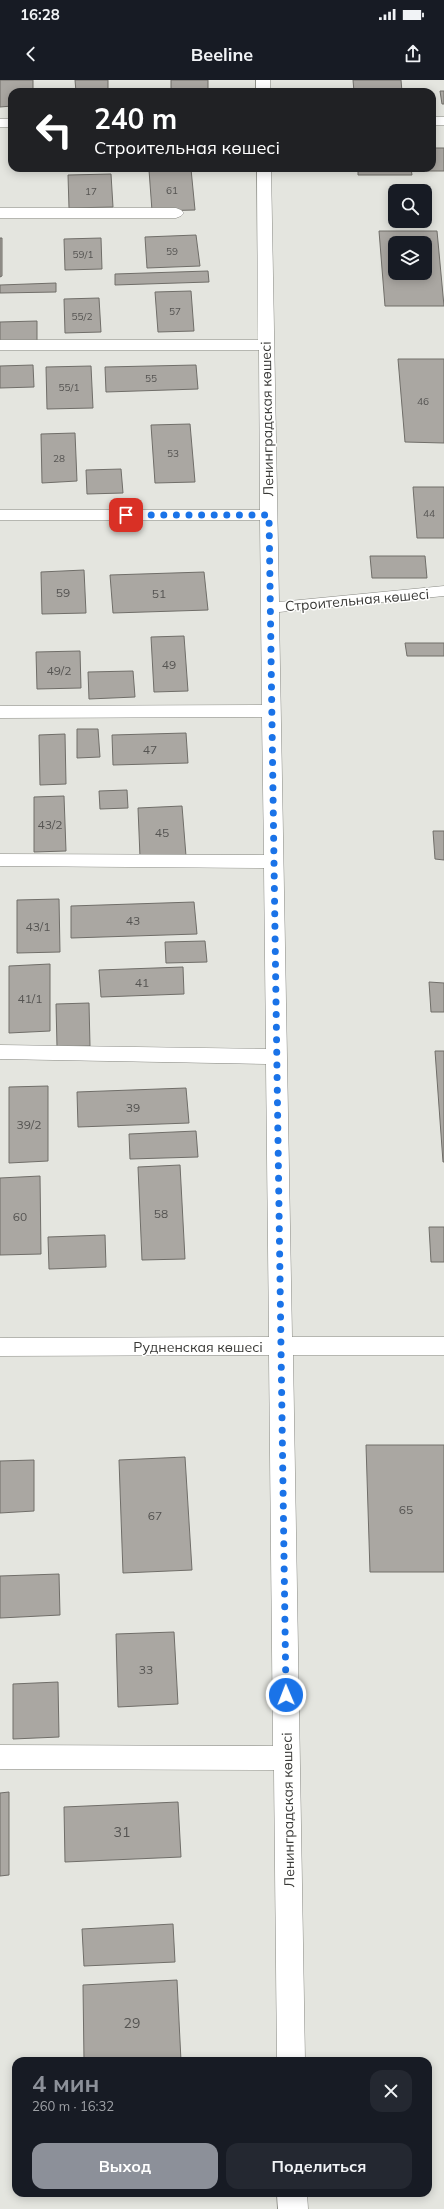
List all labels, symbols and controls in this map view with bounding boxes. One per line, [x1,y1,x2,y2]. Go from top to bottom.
text: 16:28 [20,5,60,24]
icon: back [20,43,42,65]
text: Beeline [191,43,253,66]
icon: share [402,43,424,65]
text: 240 m [94,101,177,136]
icon: left [28,104,80,156]
text: Строительная көшесі [94,136,280,159]
house number: 61 [166,184,178,197]
map controls [388,184,432,280]
button: search [388,184,432,228]
house number: 17 [85,185,97,198]
button: layers [388,236,432,280]
house number: 59 [166,245,178,258]
house number: 59/1 [73,248,93,261]
house number: 57 [169,305,181,318]
house number: 55/2 [72,310,92,323]
street label: Ленинградская көшесі [257,341,277,497]
house number: 55 [145,372,157,385]
house number: 55/1 [59,381,79,394]
house number: 46 [417,395,429,408]
house number: 53 [167,447,179,460]
house number: 28 [53,452,65,465]
pin [109,498,143,532]
icon: arrive [115,504,137,526]
house number: 44 [423,507,435,520]
house number: 59 [56,585,70,600]
street label: Строительная көшесі [284,585,430,615]
house number: 51 [152,586,166,601]
house number: 49 [162,657,176,672]
house number: 49/2 [46,663,72,678]
house number: 47 [143,742,157,757]
house number: 43/2 [37,817,63,832]
house number: 45 [155,825,169,840]
house number: 43 [126,913,140,928]
house number: 43/1 [25,919,51,934]
house number: 41 [135,975,149,990]
house number: 41/1 [17,991,43,1006]
house number: 39 [126,1100,140,1115]
house number: 39/2 [16,1117,42,1132]
house number: 58 [154,1206,168,1221]
house number: 60 [13,1209,27,1224]
street label: Рудненская көшесі [133,1338,263,1356]
house number: 65 [399,1502,413,1517]
house number: 67 [148,1508,162,1523]
house number: 33 [139,1662,153,1677]
position arrow [265,1674,307,1716]
street label: Ленинградская көшесі [278,1732,298,1888]
house number: 31 [114,1823,130,1841]
house number: 29 [124,2014,140,2032]
text: 4 мин [32,2068,99,2098]
button: close [370,2070,412,2112]
text: 260 m · 16:32 [32,2098,114,2114]
button: Выход [32,2143,218,2189]
button: Поделиться [226,2143,412,2189]

